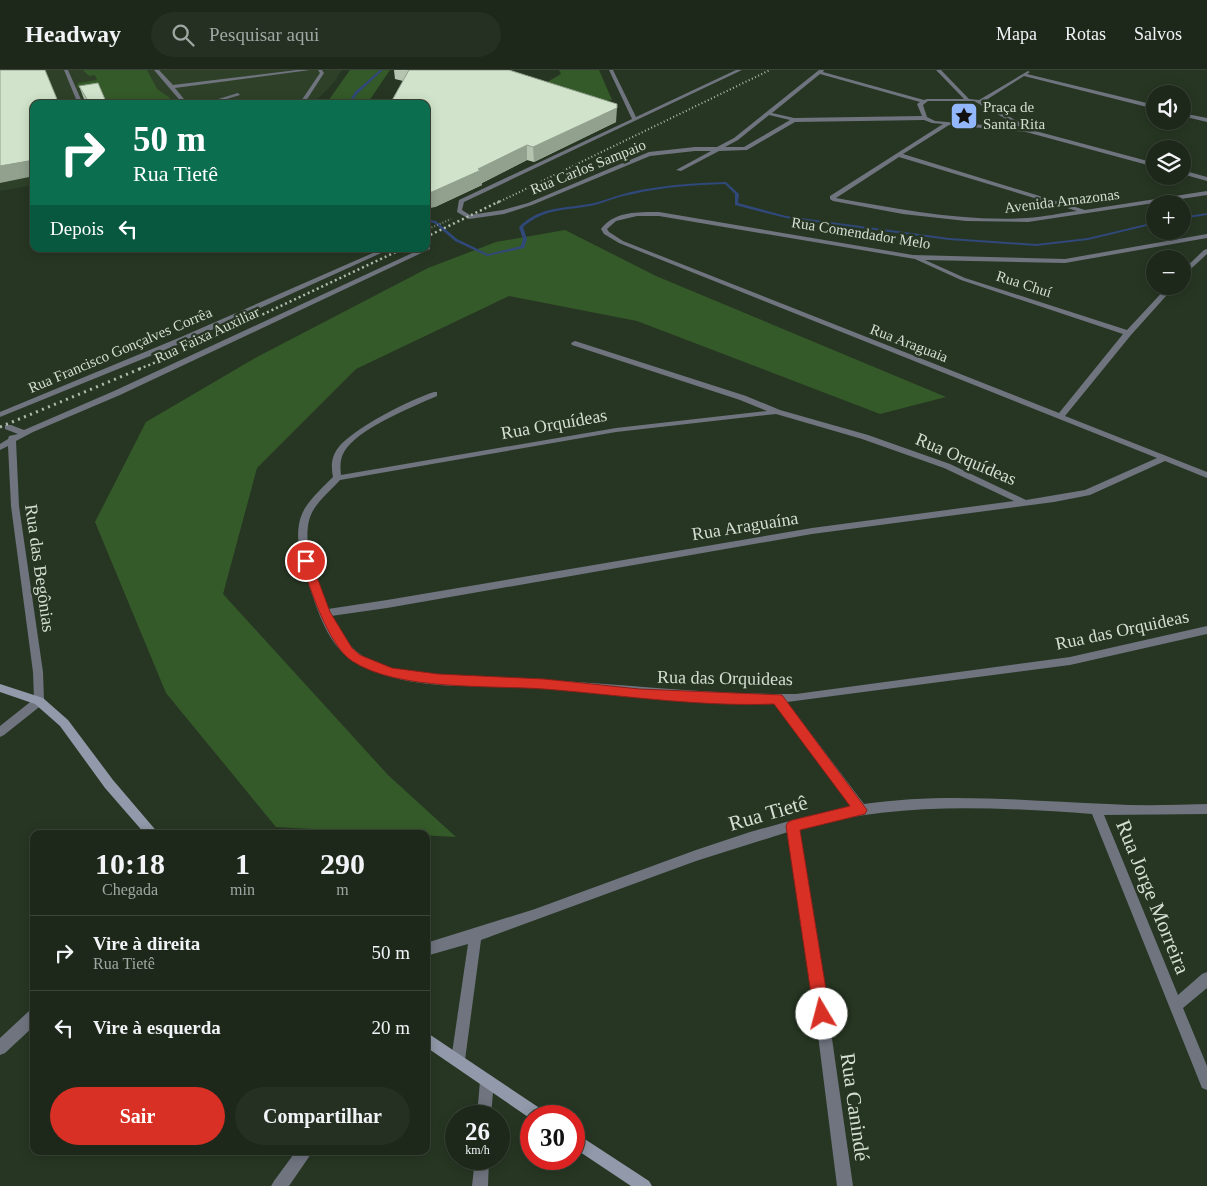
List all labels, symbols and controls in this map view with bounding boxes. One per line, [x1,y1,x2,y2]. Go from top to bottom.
search box [151,12,501,57]
text: Headway [25,21,121,47]
icon: search [169,21,197,49]
text: Pesquisar aqui [209,24,319,45]
text: Mapa [996,24,1037,44]
text: Rotas [1065,24,1106,44]
text: Salvos [1134,24,1182,44]
map controls [1146,85,1191,295]
button: sound [1146,85,1191,130]
place label: Praça de Santa Rita [983,99,1045,132]
place icon: Praça de Santa Rita [949,101,979,131]
icon: right [50,120,115,185]
text: 50 m [133,120,206,159]
street label: Rua Carlos Sampaio [528,136,648,198]
button: layers [1146,140,1191,185]
text: Rua Tietê [133,161,218,186]
street label: Avenida Amazonas [1003,186,1121,216]
button: + [1146,195,1191,240]
street label: Rua Comendador Melo [790,214,932,252]
icon: left [114,215,142,243]
text: Depois [50,218,104,239]
button: − [1146,250,1191,295]
street label: Rua Chuí [994,268,1054,300]
street label: Rua Francisco Gonçalves Corrêa [26,304,214,396]
street label: Rua Faixa Auxiliar [152,304,262,366]
street label: Rua Araguaia [868,321,950,365]
street label: Rua Orquídeas [499,405,609,443]
street label: Rua Orquídeas [913,429,1019,489]
street label: Rua das Begônias [21,503,59,633]
street label: Rua Araguaína [690,508,800,544]
pin [285,540,327,582]
icon: arrive [292,547,320,575]
street label: Rua das Orquideas [1053,606,1191,654]
street label: Rua das Orquideas [657,667,793,689]
street label: Rua Tietê [726,790,810,836]
street label: Rua Jorge Morreira [1111,816,1195,978]
text: 10:18 [95,847,165,880]
text: 1 [235,847,250,880]
text: 290 [320,847,365,880]
text: Chegada [102,881,158,898]
text: min [230,881,255,898]
text: m [336,881,349,898]
text: Vire à direita [93,933,200,954]
icon: right [50,939,78,967]
text: 50 m [371,942,410,963]
text: Rua Tietê [93,955,155,972]
position arrow [795,987,847,1039]
icon: left [50,1014,78,1042]
text: Vire à esquerda [93,1017,221,1038]
text: 20 m [371,1017,410,1038]
street label: Rua Canindé [836,1051,874,1163]
button: Sair [50,1087,225,1145]
button: Compartilhar [235,1087,410,1145]
speed limit sign: 30 [520,1105,585,1170]
text: 26 [465,1118,490,1145]
text: km/h [465,1143,490,1157]

